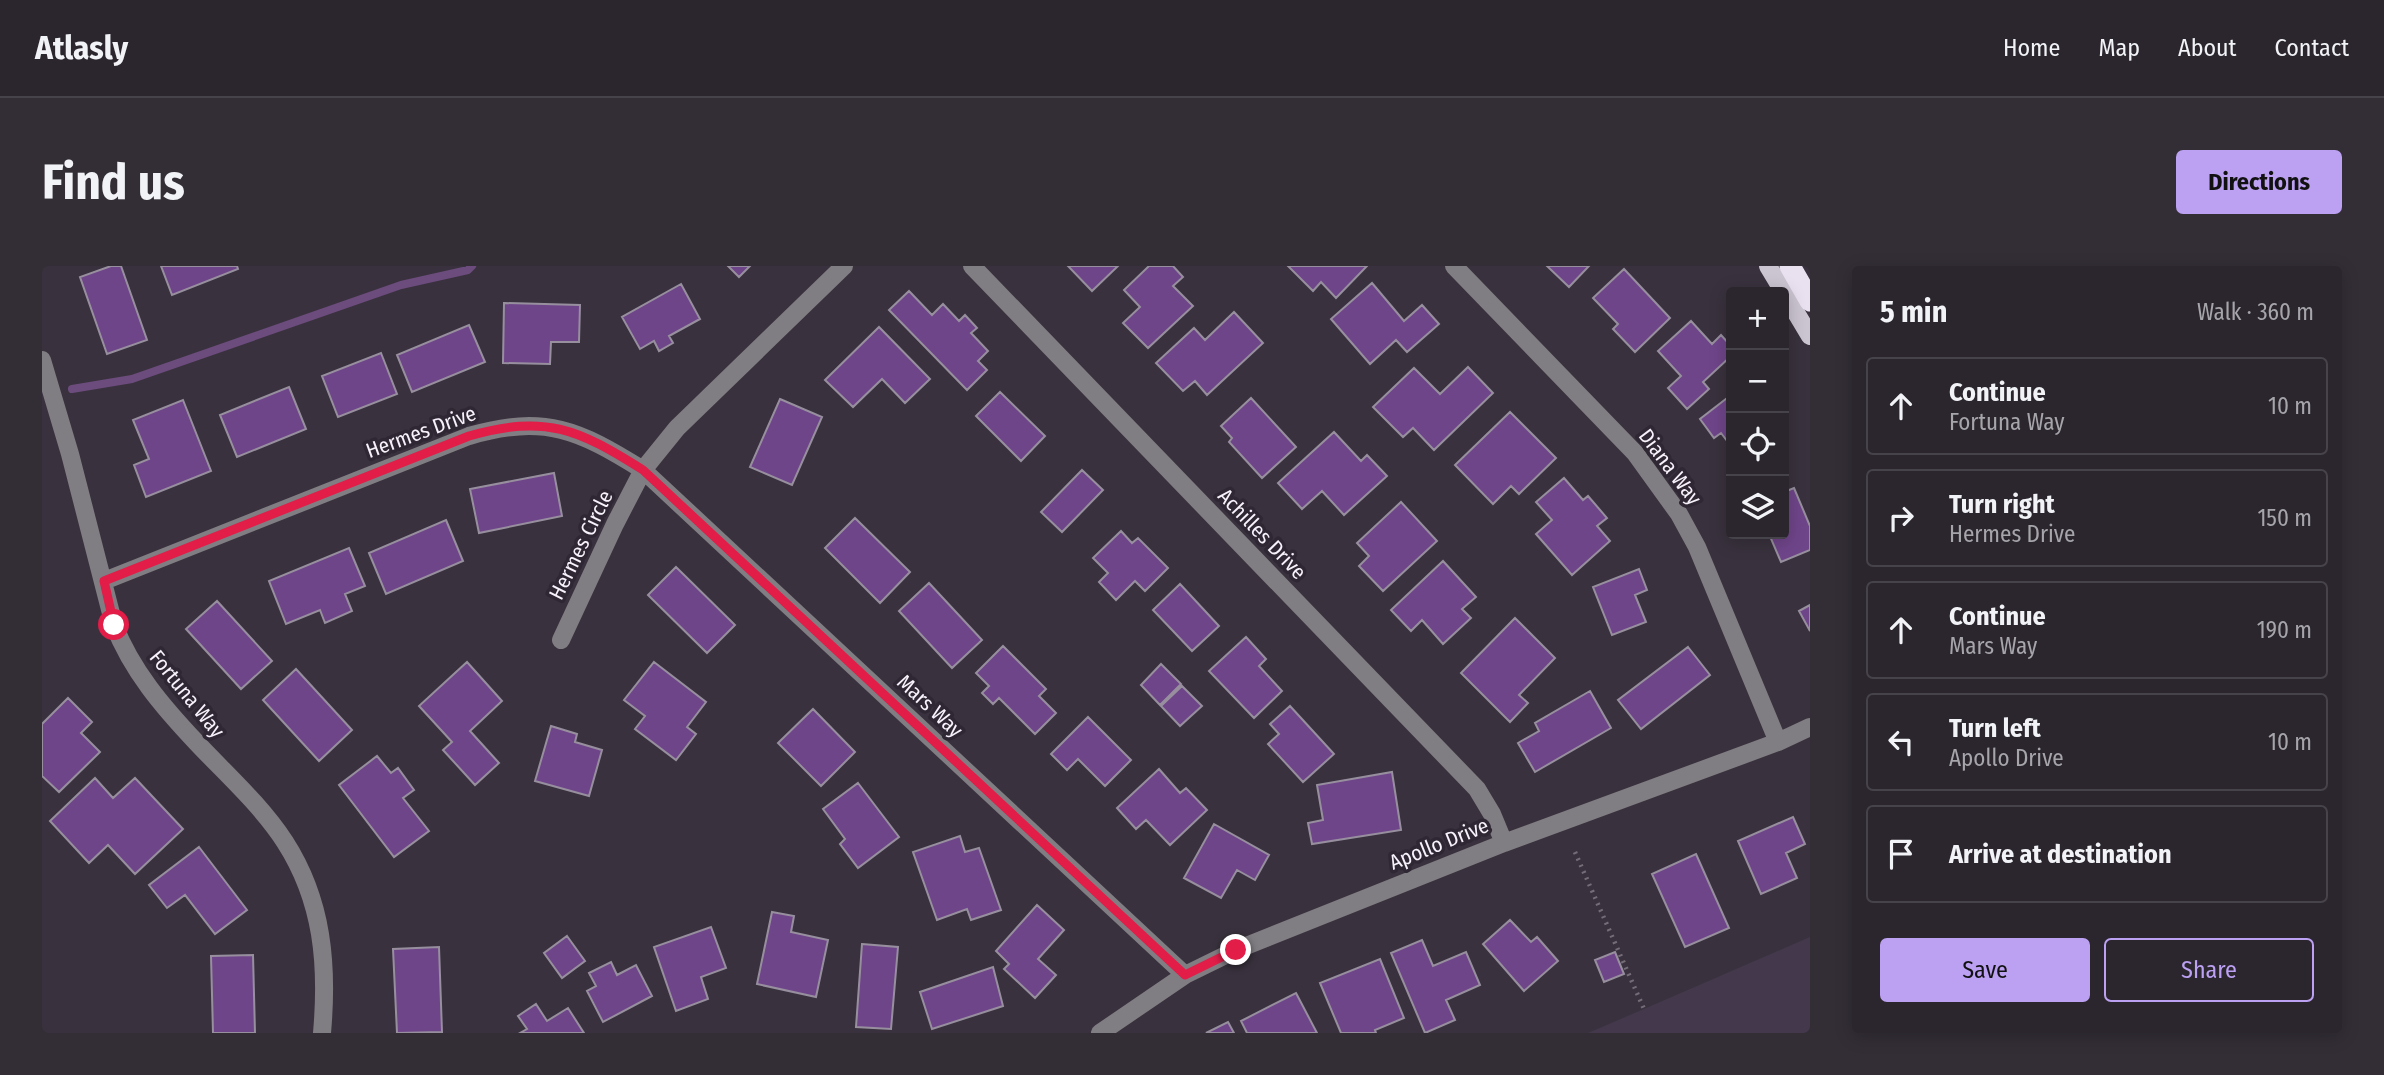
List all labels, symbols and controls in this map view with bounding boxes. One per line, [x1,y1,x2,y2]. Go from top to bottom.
text: Atlasly [35,28,128,68]
text: Home [2003,34,2060,62]
text: Map [2098,34,2140,62]
text: About [2178,34,2236,62]
text: Contact [2274,34,2349,62]
button: Directions [2176,150,2342,214]
text: Find us [42,153,185,212]
map controls [1726,287,1789,539]
button: + [1726,287,1789,350]
text: 5 min [1880,294,1947,330]
text: Walk · 360 m [2197,298,2314,326]
button: − [1726,350,1789,413]
text: Continue [1949,377,2046,408]
icon: ahead [1882,387,1920,425]
text: 10 m [2268,392,2312,420]
street label: Hermes Drive [362,400,480,464]
text: Fortuna Way [1949,408,2064,436]
button: locate [1726,413,1789,476]
street label: Diana Way [1633,424,1707,511]
button: layers [1726,476,1789,539]
street label: Achilles Drive [1212,483,1312,585]
street label: Hermes Circle [543,486,619,604]
text: Turn right [1949,489,2055,520]
icon: right [1882,499,1920,537]
text: 150 m [2257,504,2312,532]
text: Hermes Drive [1949,520,2075,548]
text: Continue [1949,601,2046,632]
route start [98,609,129,640]
icon: ahead [1882,611,1920,649]
text: 190 m [2257,616,2312,644]
text: Mars Way [1949,632,2037,660]
street label: Fortuna Way [144,645,231,744]
street label: Mars Way [892,669,969,743]
text: Turn left [1949,713,2041,744]
icon: left [1882,723,1920,761]
text: 10 m [2268,728,2312,756]
text: Apollo Drive [1949,744,2064,772]
street label: Apollo Drive [1386,812,1492,876]
icon: arrive [1882,835,1920,873]
text: Arrive at destination [1949,839,2172,870]
route end [1220,934,1251,965]
button: Save [1880,938,2090,1002]
button: Share [2104,938,2314,1002]

